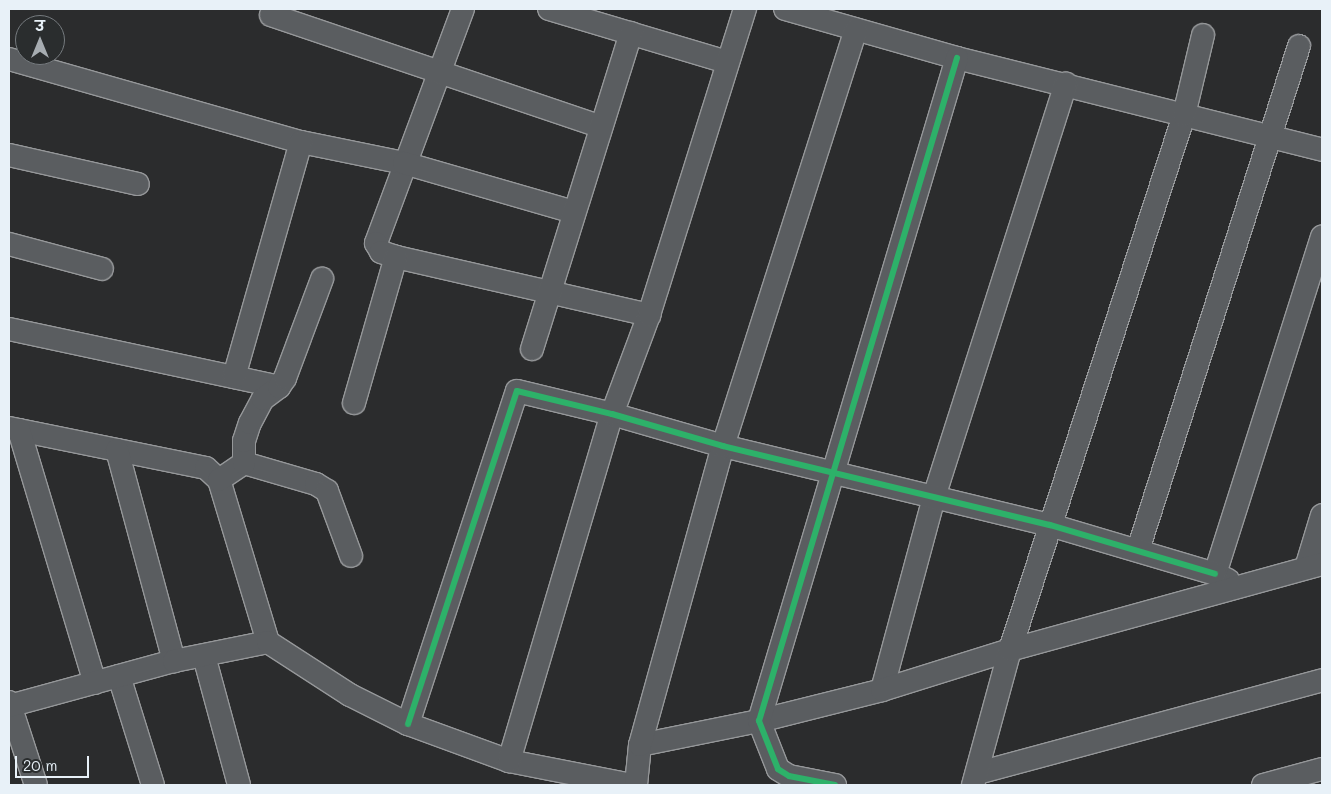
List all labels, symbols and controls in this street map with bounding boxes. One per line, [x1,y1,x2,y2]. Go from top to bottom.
north arrow [15,15,65,65]
text: उ [35,16,45,35]
scale bar [18,746,91,778]
text: 20 m [23,755,57,775]

